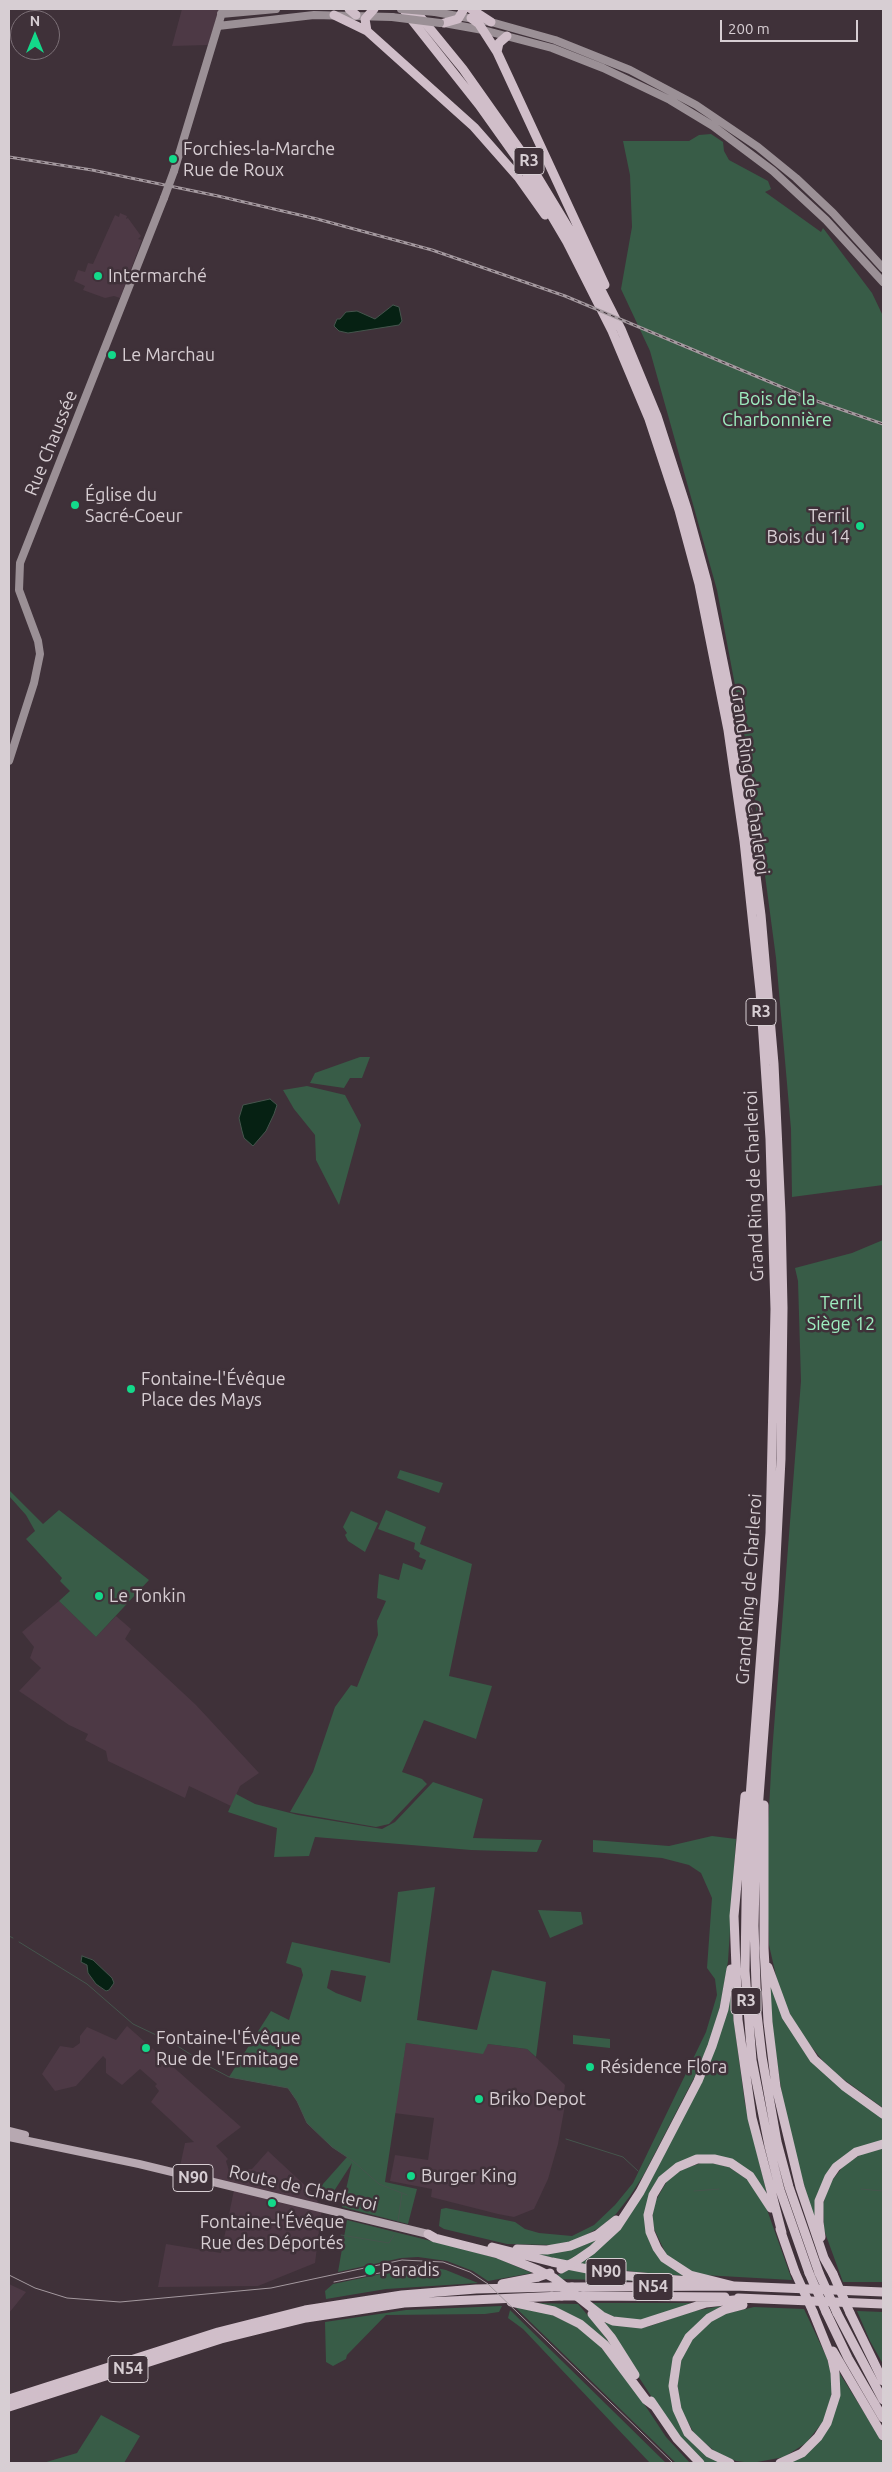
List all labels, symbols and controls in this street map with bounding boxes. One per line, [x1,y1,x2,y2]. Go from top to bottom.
north arrow [10,10,60,60]
scale bar [722,10,860,42]
text: N [30,13,40,29]
text: 200 m [728,20,770,37]
place label: Forchies-la-Marche Rue de Roux [183,138,335,180]
road number: R3 [514,148,544,175]
marker: Forchies-la-Marche Rue de Roux [167,153,179,165]
place label: Intermarché [108,265,207,287]
marker: Intermarché [92,270,104,282]
place label: Le Marchau [122,344,215,366]
marker: Le Marchau [106,349,118,361]
street label: Rue Chaussée [20,387,82,499]
park label: Bois de la Charbonnière [722,388,832,430]
place label: Église du Sacré-Coeur [85,484,183,526]
marker: Église du Sacré-Coeur [69,499,81,511]
place label: Terril Bois du 14 [766,505,850,548]
marker: Terril Bois du 14 [854,520,866,532]
street label: Grand Ring de Charleroi [726,684,774,876]
road number: R3 [746,999,776,1026]
street label: Grand Ring de Charleroi [740,1090,768,1282]
park label: Terril Siège 12 [807,1292,875,1335]
place label: Fontaine-l'Évêque Place des Mays [141,1368,286,1410]
marker: Fontaine-l'Évêque Place des Mays [125,1383,137,1395]
street label: Grand Ring de Charleroi [732,1493,766,1685]
place label: Le Tonkin [109,1585,186,1607]
marker: Le Tonkin [93,1590,105,1602]
road number: R3 [731,1988,761,2014]
place label: Fontaine-l'Évêque Rue de l'Ermitage [156,2027,301,2070]
marker: Fontaine-l'Évêque Rue de l'Ermitage [140,2042,152,2054]
place label: Résidence Flora [600,2056,727,2078]
marker: Résidence Flora [584,2061,596,2073]
place label: Briko Depot [489,2088,586,2110]
marker: Briko Depot [473,2093,485,2105]
street label: Route de Charleroi [227,2160,379,2216]
road number: N90 [173,2164,213,2192]
place label: Burger King [421,2165,517,2187]
marker: Burger King [405,2170,417,2182]
marker: Fontaine-l'Évêque Rue des Déportés [266,2197,278,2209]
place label: Fontaine-l'Évêque Rue des Déportés [200,2211,344,2254]
road number: N90 [586,2258,626,2286]
place label: Paradis [381,2259,440,2281]
marker: Paradis [363,2263,377,2277]
road number: N54 [633,2274,673,2300]
road number: N54 [108,2356,148,2382]

